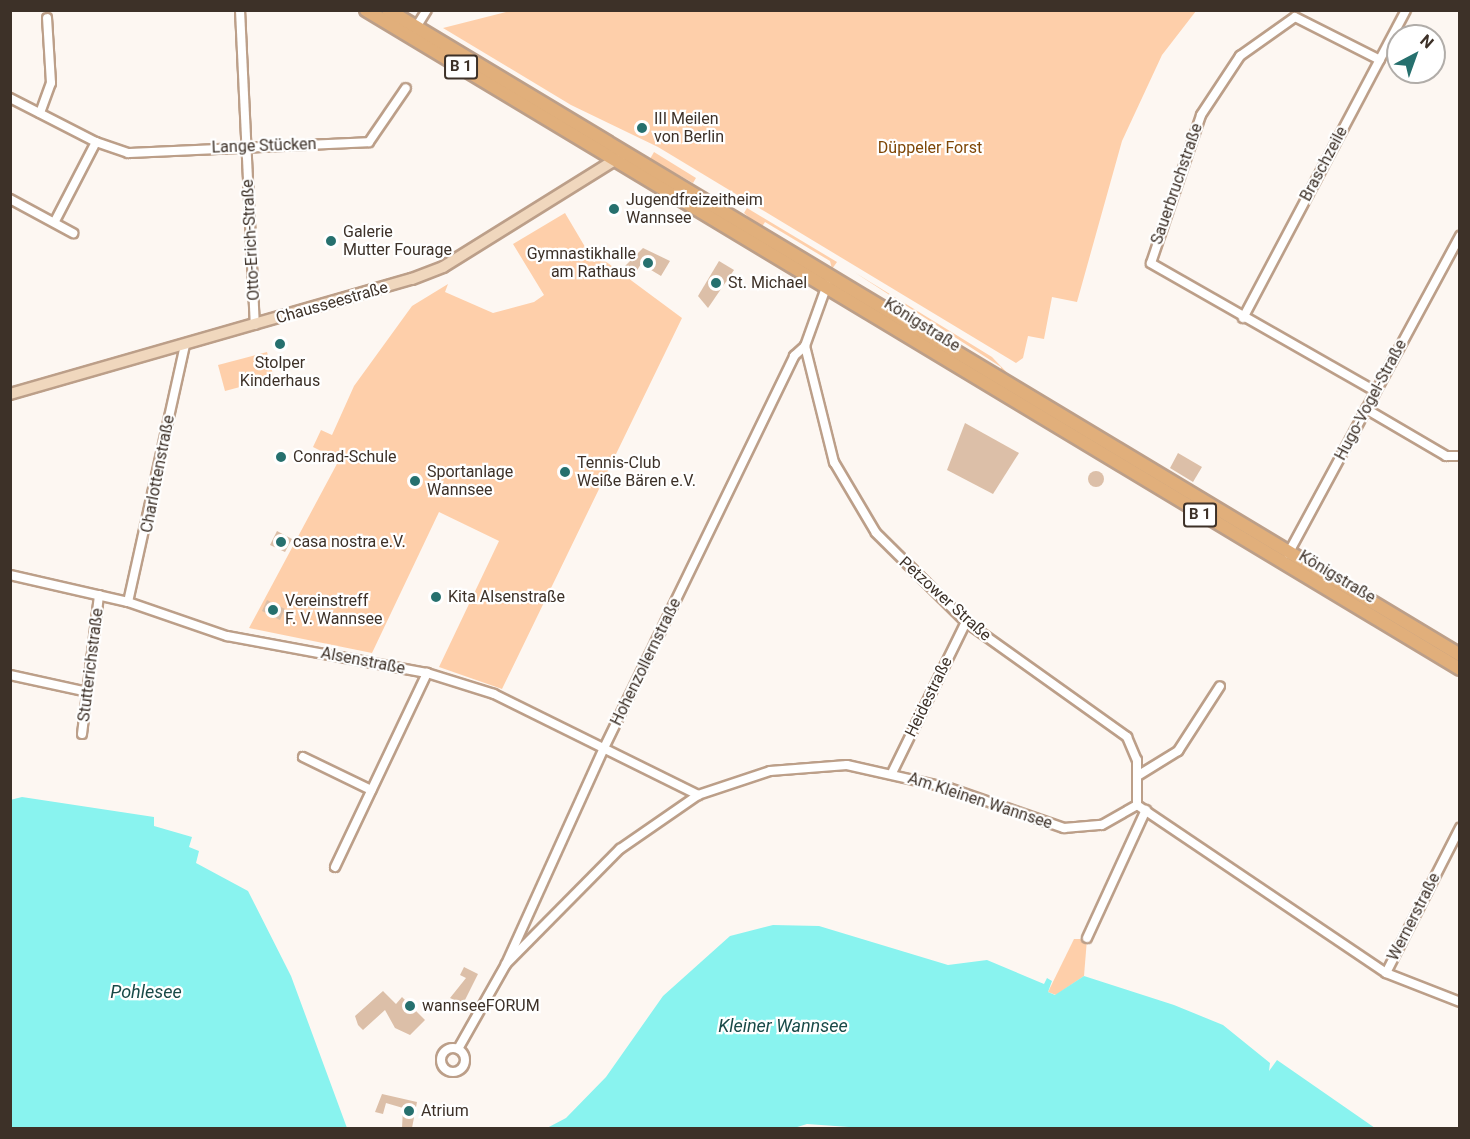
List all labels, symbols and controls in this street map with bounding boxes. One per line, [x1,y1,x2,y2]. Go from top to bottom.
north arrow [1386,24,1446,84]
text: N [1416,31,1437,52]
road number: B 1 [443,55,479,79]
place label: III Meilen von Berlin [654,109,724,147]
marker: III Meilen von Berlin [635,121,649,135]
street label: Sauerbruchstraße [1147,121,1207,247]
street label: Braschzeile [1296,123,1352,205]
street label: Lange Stücken [211,135,317,157]
park label: Düppeler Forst [878,138,982,158]
street label: Otto-Erich-Straße [238,179,264,301]
place label: Jugendfreizeitheim Wannsee [626,190,763,228]
marker: Jugendfreizeitheim Wannsee [607,202,621,216]
place label: Galerie Mutter Fourage [343,222,452,260]
marker: Galerie Mutter Fourage [324,234,338,248]
place label: Gymnastikhalle am Rathaus [527,244,636,282]
marker: Gymnastikhalle am Rathaus [641,256,655,270]
place label: St. Michael [728,273,807,293]
marker: St. Michael [709,276,723,290]
street label: Chausseestraße [274,278,390,328]
street label: Königstraße [880,294,964,356]
street label: Hugo-Vogel-Straße [1331,336,1411,464]
marker: Stolper Kinderhaus [273,337,287,351]
place label: Stolper Kinderhaus [240,353,320,391]
street label: Charlottenstraße [137,414,179,534]
place label: Conrad-Schule [293,447,397,467]
marker: Conrad-Schule [274,450,288,464]
place label: Tennis-Club Weiße Bären e.V. [577,453,696,491]
place label: Sportanlage Wannsee [427,462,513,500]
marker: Tennis-Club Weiße Bären e.V. [558,465,572,479]
marker: Sportanlage Wannsee [408,474,422,488]
road number: B 1 [1182,503,1218,527]
place label: casa nostra e.V. [293,532,406,552]
marker: casa nostra e.V. [274,535,288,549]
street label: Königstraße [1295,547,1379,607]
street label: Petzower Straße [895,553,995,645]
place label: Kita Alsenstraße [448,587,565,607]
marker: Kita Alsenstraße [429,590,443,604]
place label: Vereinstreff F. V. Wannsee [285,591,382,629]
street label: Hohenzollernstraße [607,595,685,729]
marker: Vereinstreff F. V. Wannsee [266,603,280,617]
street label: Stutterichstraße [75,607,107,723]
street label: Alsenstraße [319,643,407,679]
street label: Heidestraße [901,654,957,740]
street label: Am Kleinen Wannsee [906,769,1054,833]
street label: Wernerstraße [1384,870,1444,964]
water label: Pohlesee [110,981,182,1003]
place label: wannseeFORUM [422,996,540,1016]
marker: wannseeFORUM [403,999,417,1013]
water label: Kleiner Wannsee [718,1015,848,1037]
place label: Atrium [421,1101,469,1121]
marker: Atrium [402,1104,416,1118]

